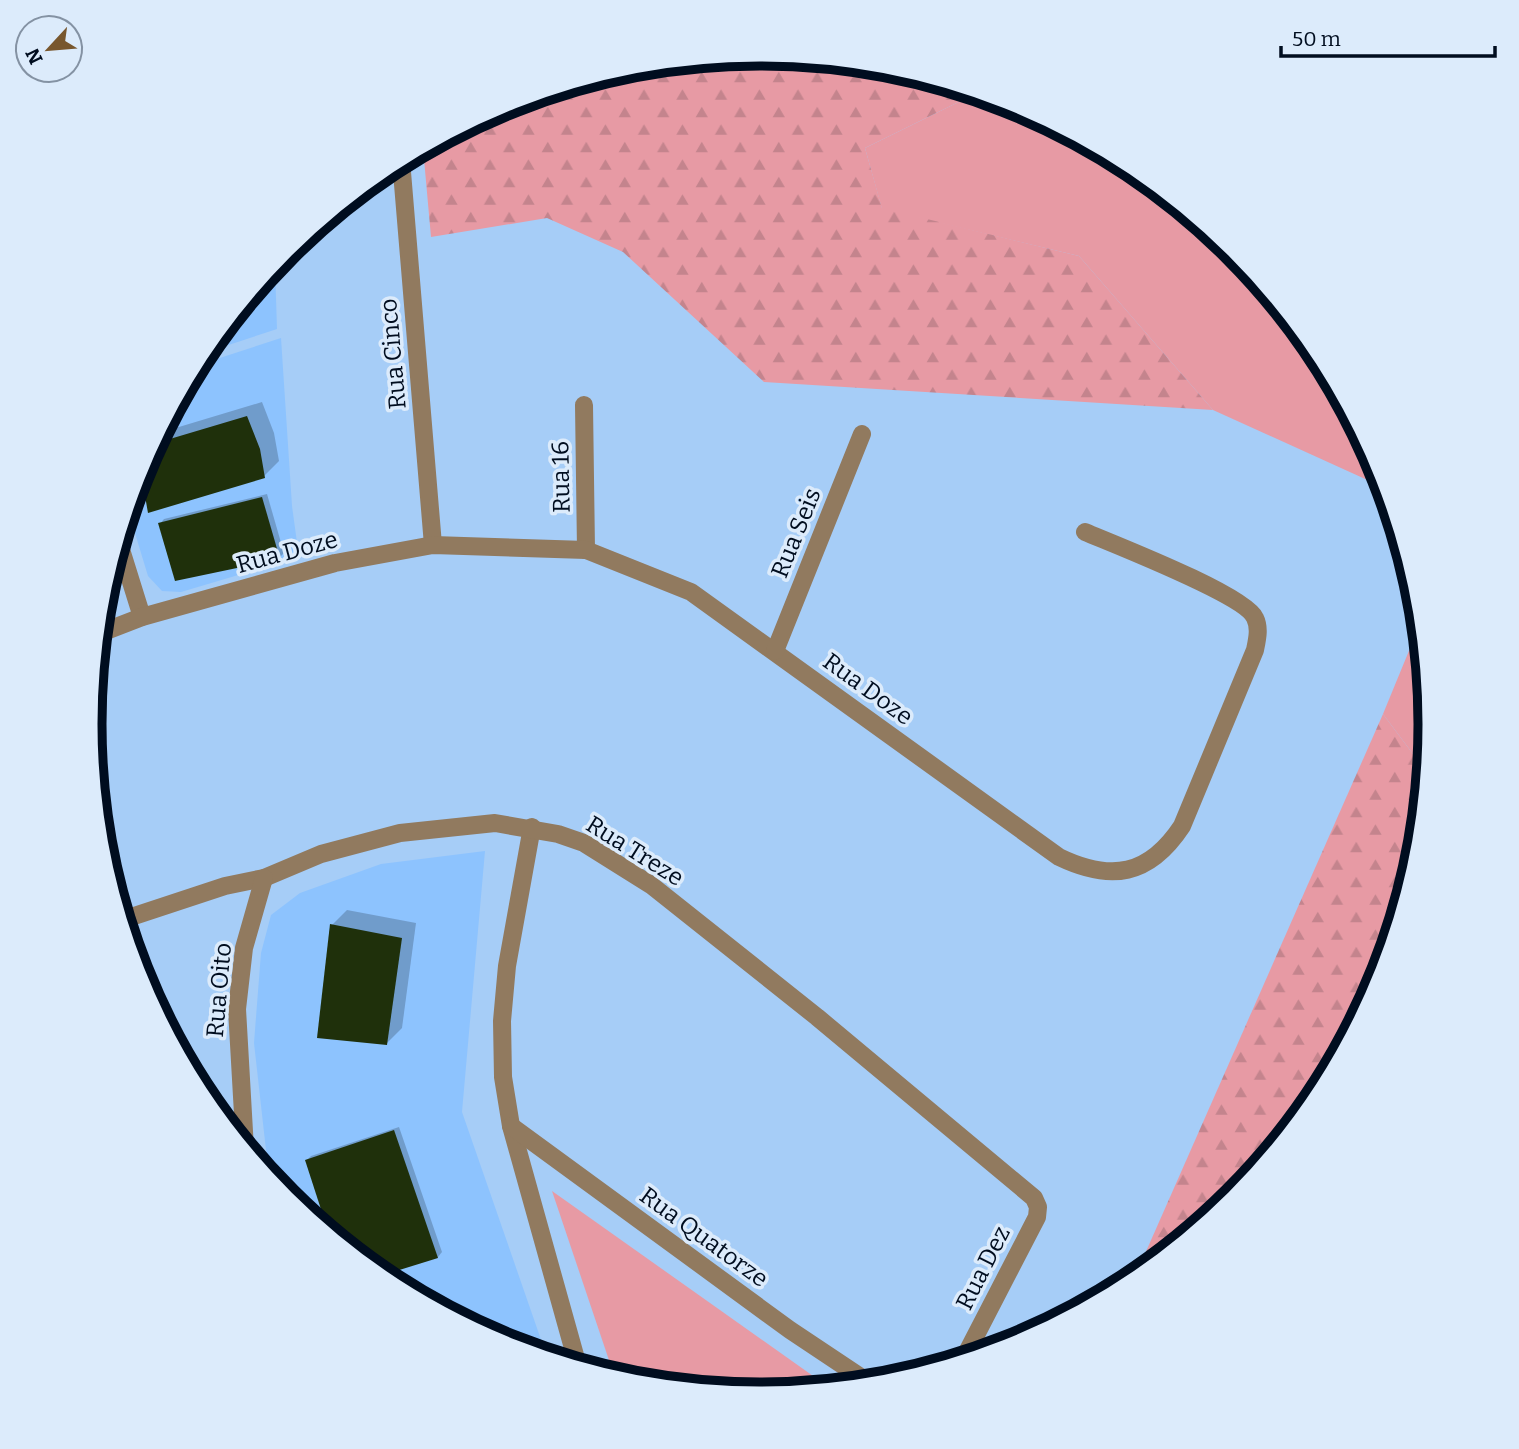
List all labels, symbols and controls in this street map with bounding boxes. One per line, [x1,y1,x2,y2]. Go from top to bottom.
north arrow [14,14,84,84]
scale bar [1281,14,1494,58]
text: 50 m [1292,26,1341,52]
text: N [20,44,48,68]
street label: Rua Cinco [374,297,412,411]
street label: Rua 16 [546,441,576,513]
street label: Rua Seis [765,484,827,582]
street label: Rua Doze [233,525,341,579]
street label: Rua Doze [818,647,918,731]
street label: Rua Treze [581,810,689,892]
street label: Rua Oito [201,941,237,1039]
street label: Rua Quatorze [634,1181,774,1293]
street label: Rua Dez [950,1222,1016,1314]

